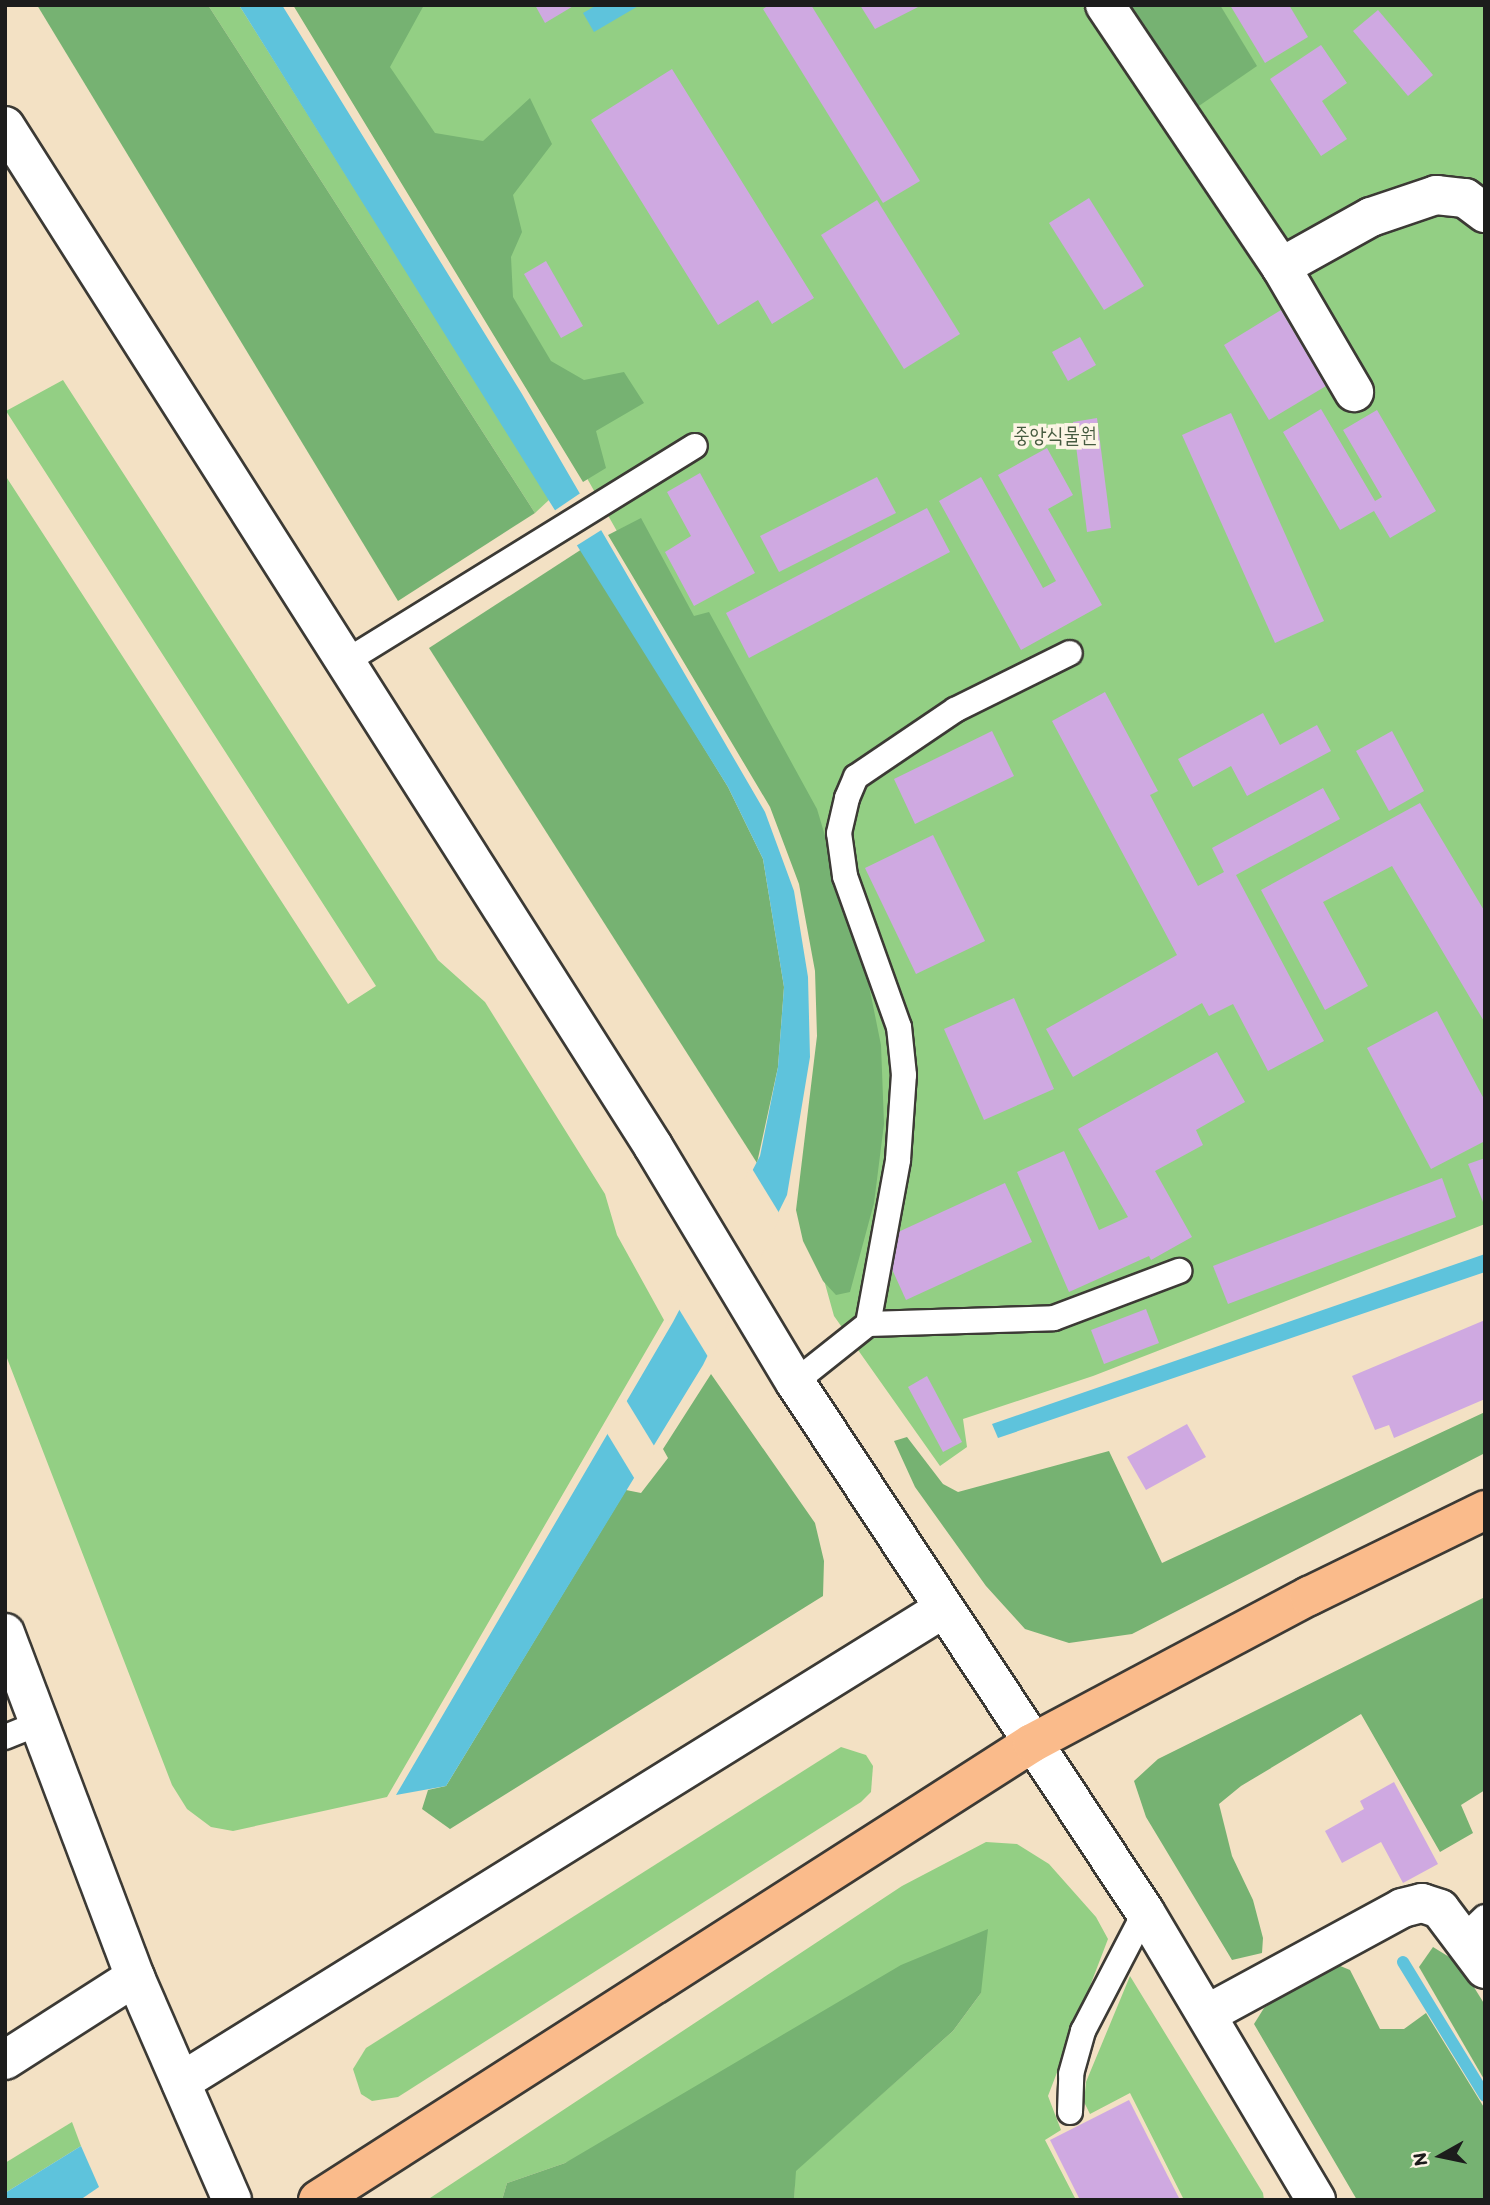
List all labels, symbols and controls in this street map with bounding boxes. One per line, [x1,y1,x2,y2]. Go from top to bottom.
park label: 중앙식물원 [1013,422,1097,448]
north arrow [1406,2121,1476,2191]
text: N [1407,2151,1432,2168]

